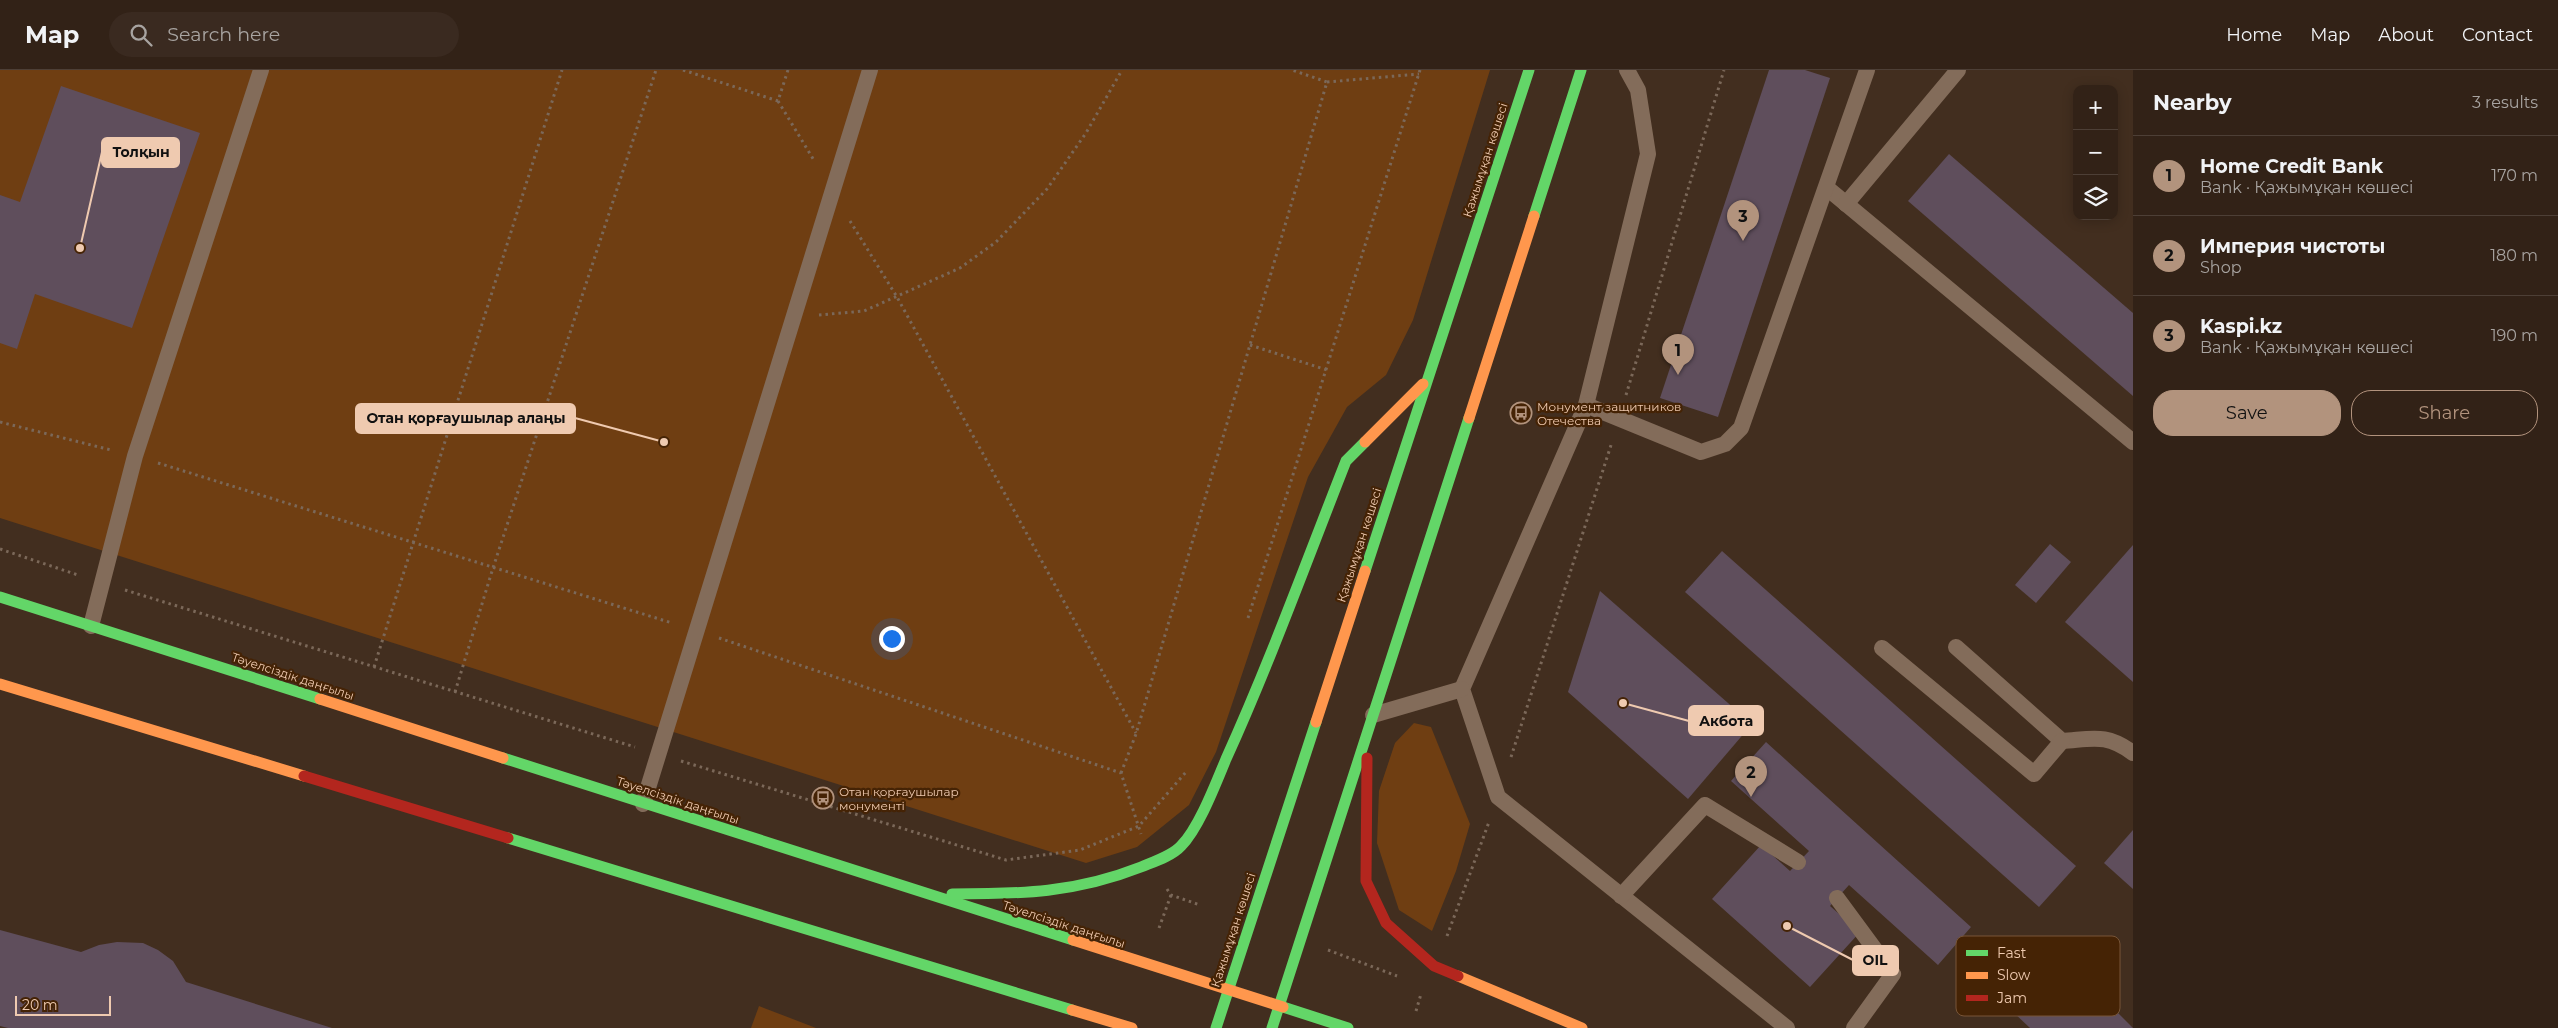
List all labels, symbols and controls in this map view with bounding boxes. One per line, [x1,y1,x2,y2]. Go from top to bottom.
search box [109,12,459,57]
text: Map [25,20,79,49]
icon: search [127,21,155,49]
text: Search here [167,23,280,46]
text: Home [2226,24,2282,46]
text: Map [2310,24,2350,46]
text: About [2378,24,2434,46]
text: Contact [2462,24,2533,46]
map controls [2073,85,2118,220]
button: + [2073,85,2118,130]
text: Nearby [2153,90,2232,115]
text: 3 results [2472,93,2538,112]
street label: Қажымұқан көшесі [1459,101,1511,219]
button: − [2073,130,2118,175]
callout: Толқын [102,138,179,167]
text: Толқын [112,143,170,161]
text: Home Credit Bank [2200,155,2383,178]
text: 1 [2166,166,2172,185]
text: 170 m [2491,166,2538,185]
button: layers [2073,175,2118,220]
text: Bank · Қажымұқан көшесі [2200,178,2413,197]
pin: 3 [1727,200,1759,241]
text: Империя чистоты [2200,235,2385,258]
text: 2 [2164,246,2174,265]
text: 180 m [2490,246,2538,265]
text: Shop [2200,258,2242,277]
text: Kaspi.kz [2200,315,2282,338]
text: 3 [2164,326,2174,345]
text: 190 m [2491,326,2538,345]
pin: 1 [1662,334,1694,375]
text: Bank · Қажымұқан көшесі [2200,338,2413,357]
button: Save [2153,390,2341,436]
button: Share [2351,390,2538,436]
place label: Монумент защитников Отечества [1537,399,1681,428]
bus stop icon: Монумент защитников Отечества [1509,401,1533,425]
callout: Отан қорғаушылар алаңы [356,404,575,433]
text: Отан қорғаушылар алаңы [366,409,566,427]
street label: Қажымұқан көшесі [1333,486,1385,604]
your location [879,626,905,652]
street label: Тәуелсіздік даңғылы [230,649,356,703]
callout: Акбота [1689,706,1763,735]
text: Акбота [1699,712,1753,730]
pin: 2 [1735,756,1767,797]
street label: Тәуелсіздік даңғылы [615,773,741,827]
place label: Отан қорғаушылар монументі [839,784,959,813]
bus stop icon: Отан қорғаушылар монументі [811,786,835,810]
street label: Қажымұқан көшесі [1207,871,1259,989]
street label: Тәуелсіздік даңғылы [1001,897,1127,951]
legend [1956,936,2120,1016]
text: Fast [1997,944,2027,962]
callout: OIL [1853,946,1898,975]
text: OIL [1863,951,1888,969]
text: Slow [1997,966,2031,984]
text: Jam [1996,989,2027,1007]
scale bar [15,993,111,1016]
text: 20 m [22,996,58,1014]

